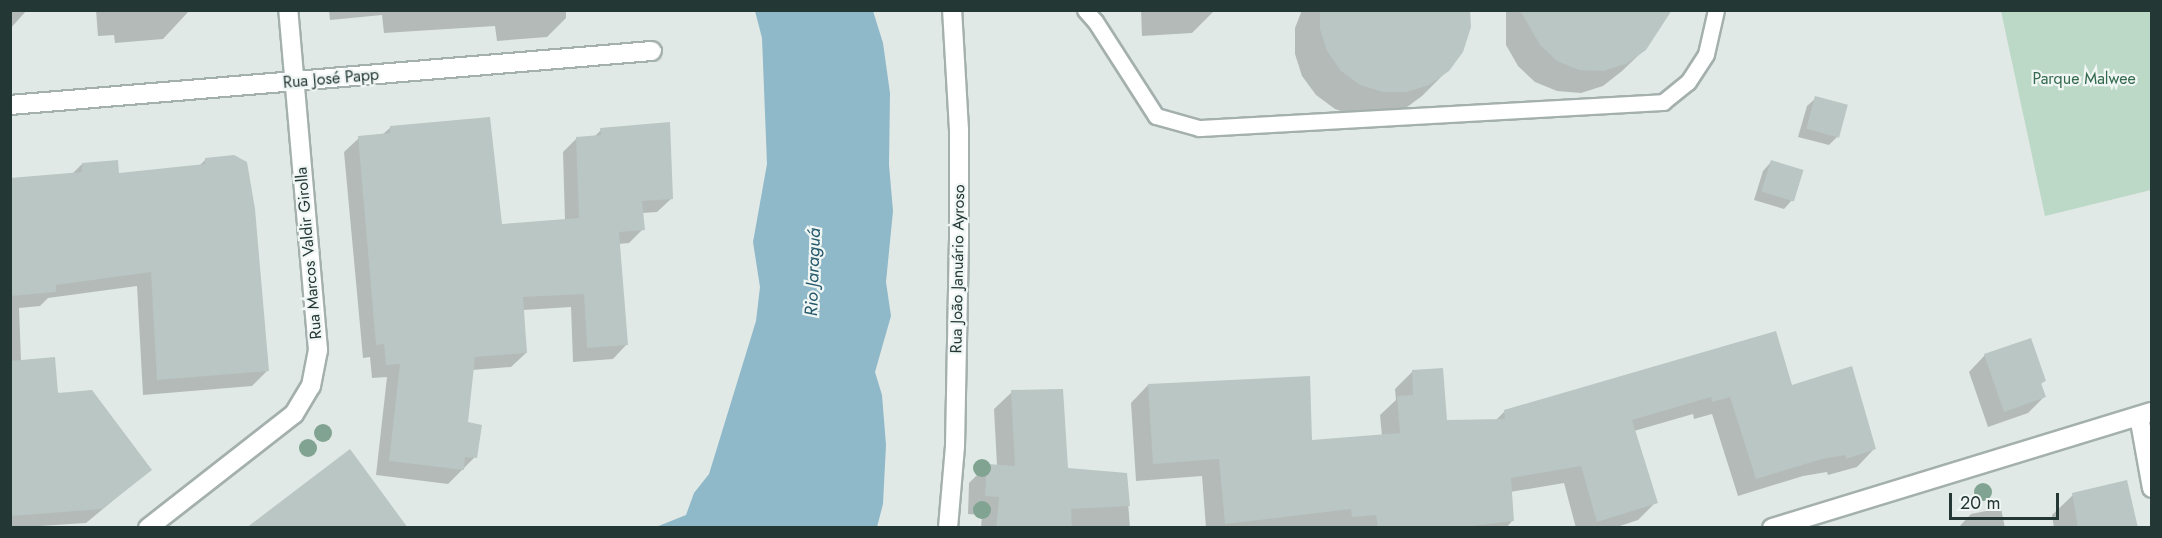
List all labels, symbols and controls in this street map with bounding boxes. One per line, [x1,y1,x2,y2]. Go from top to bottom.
street label: Rua José Papp [282,65,380,93]
park label: Parque Malwee [2032,69,2136,89]
street label: Rua Marcos Valdir Girolla [292,166,326,340]
street label: Rua João Januário Ayroso [947,184,969,354]
water label: Rio Jaraguá [801,227,825,317]
scale bar [1952,481,2062,519]
text: 20 m [1960,490,2000,516]

